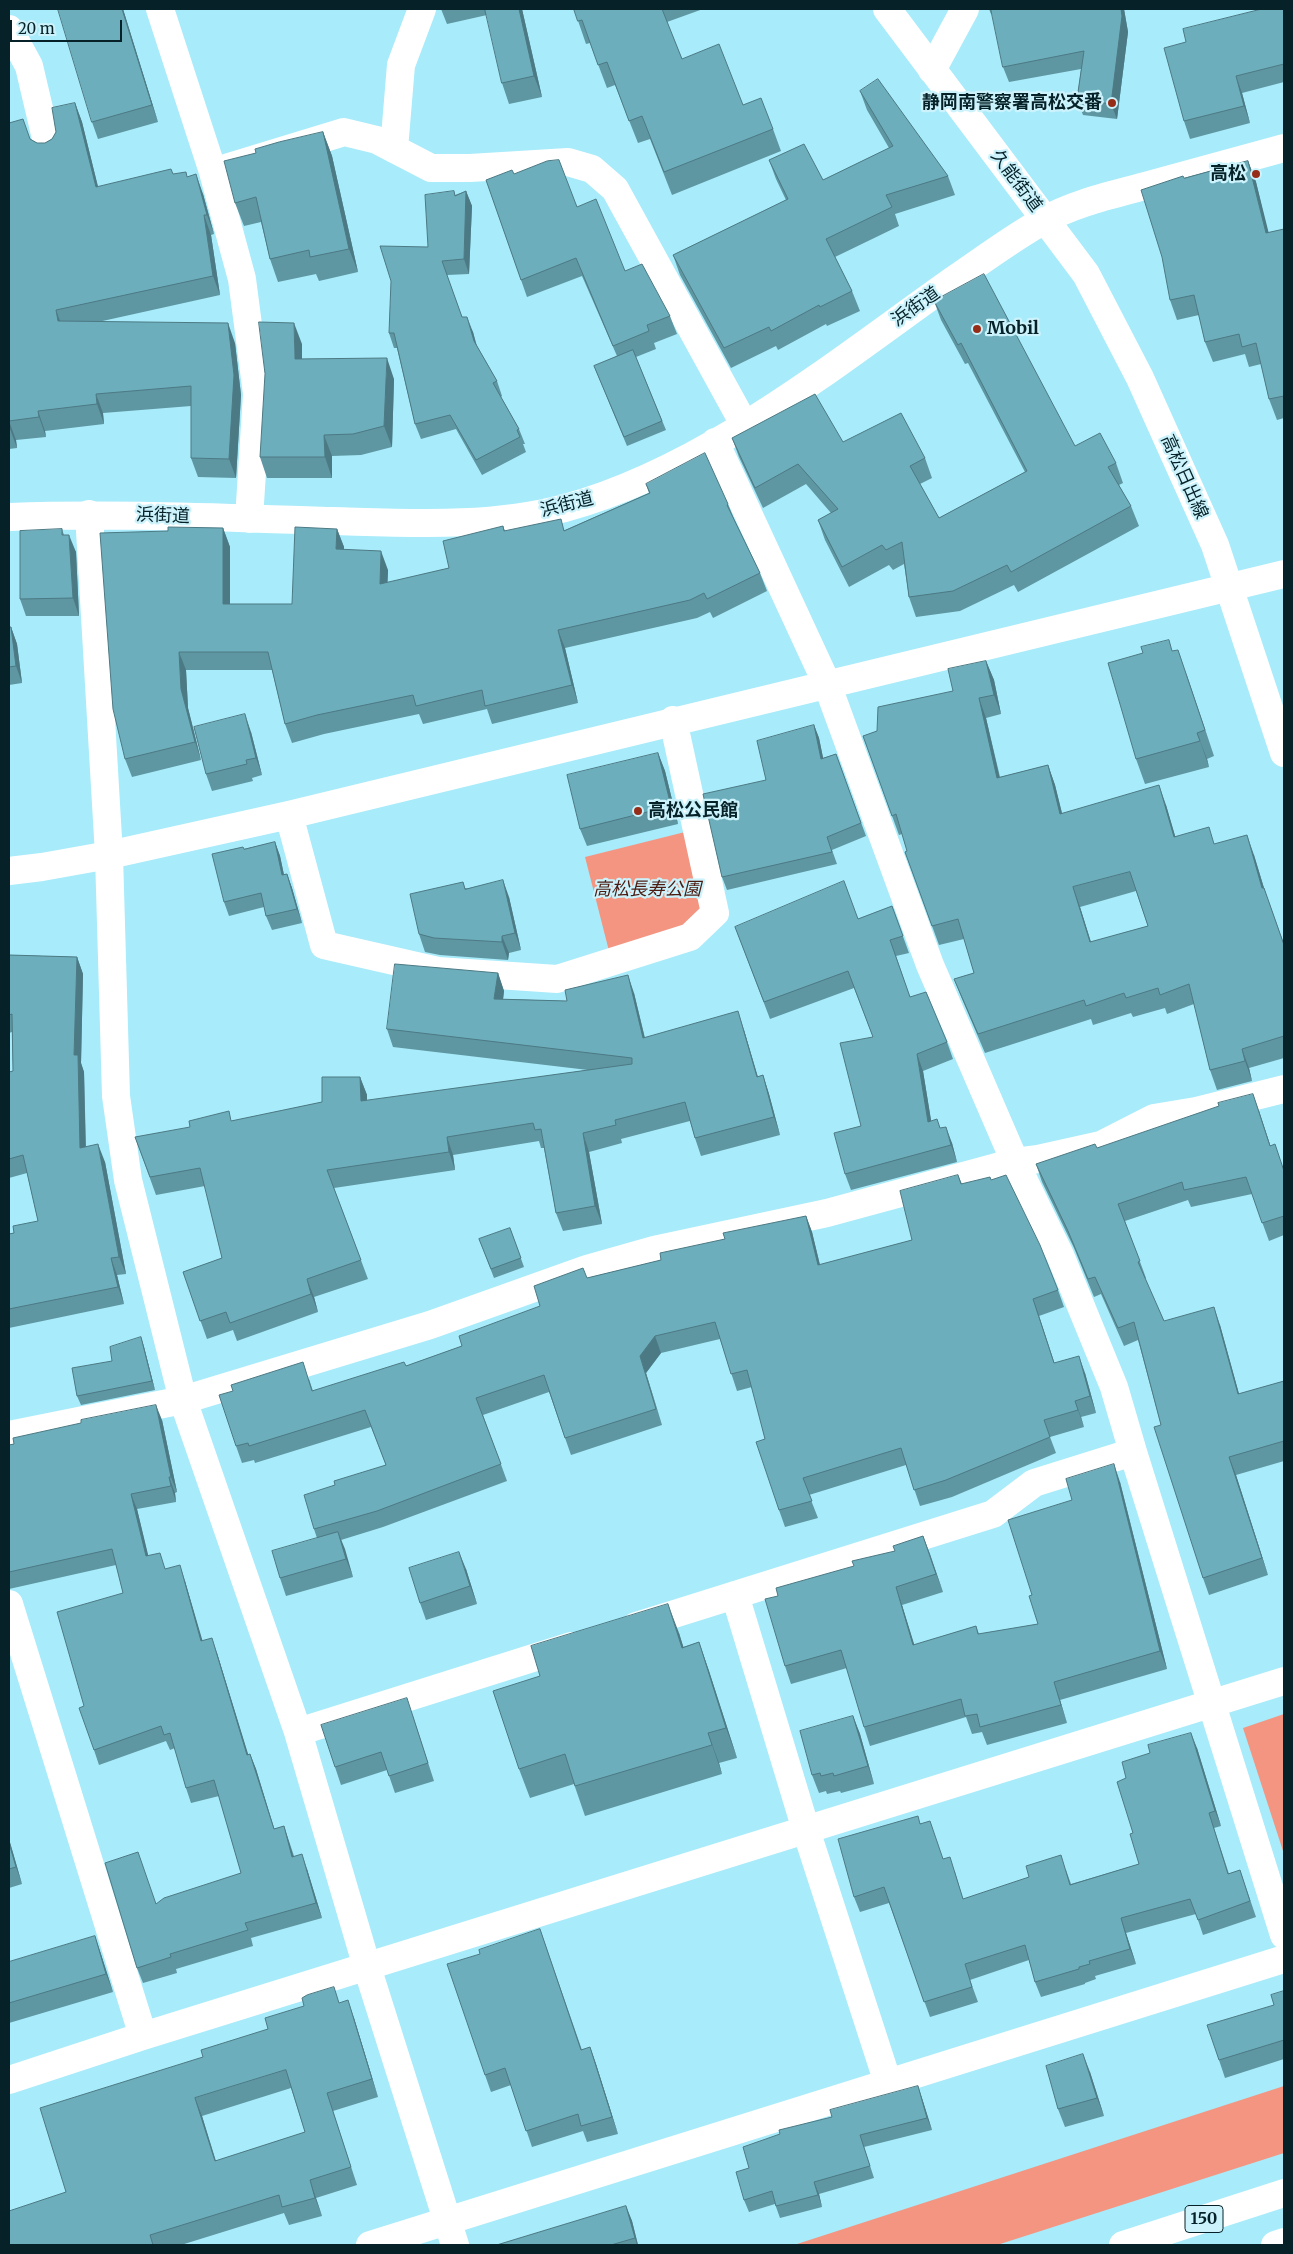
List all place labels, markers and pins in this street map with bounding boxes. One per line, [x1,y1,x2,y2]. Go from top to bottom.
place label: 静岡南警察署高松交番 [922,92,1102,114]
marker: 静岡南警察署高松交番 [1106,97,1118,109]
place label: 高松 [1210,163,1246,185]
marker: 高松 [1250,168,1262,180]
place label: Mobil [987,318,1039,340]
marker: Mobil [971,323,983,335]
place label: 高松公民館 [648,800,738,822]
marker: 高松公民館 [632,805,644,817]

